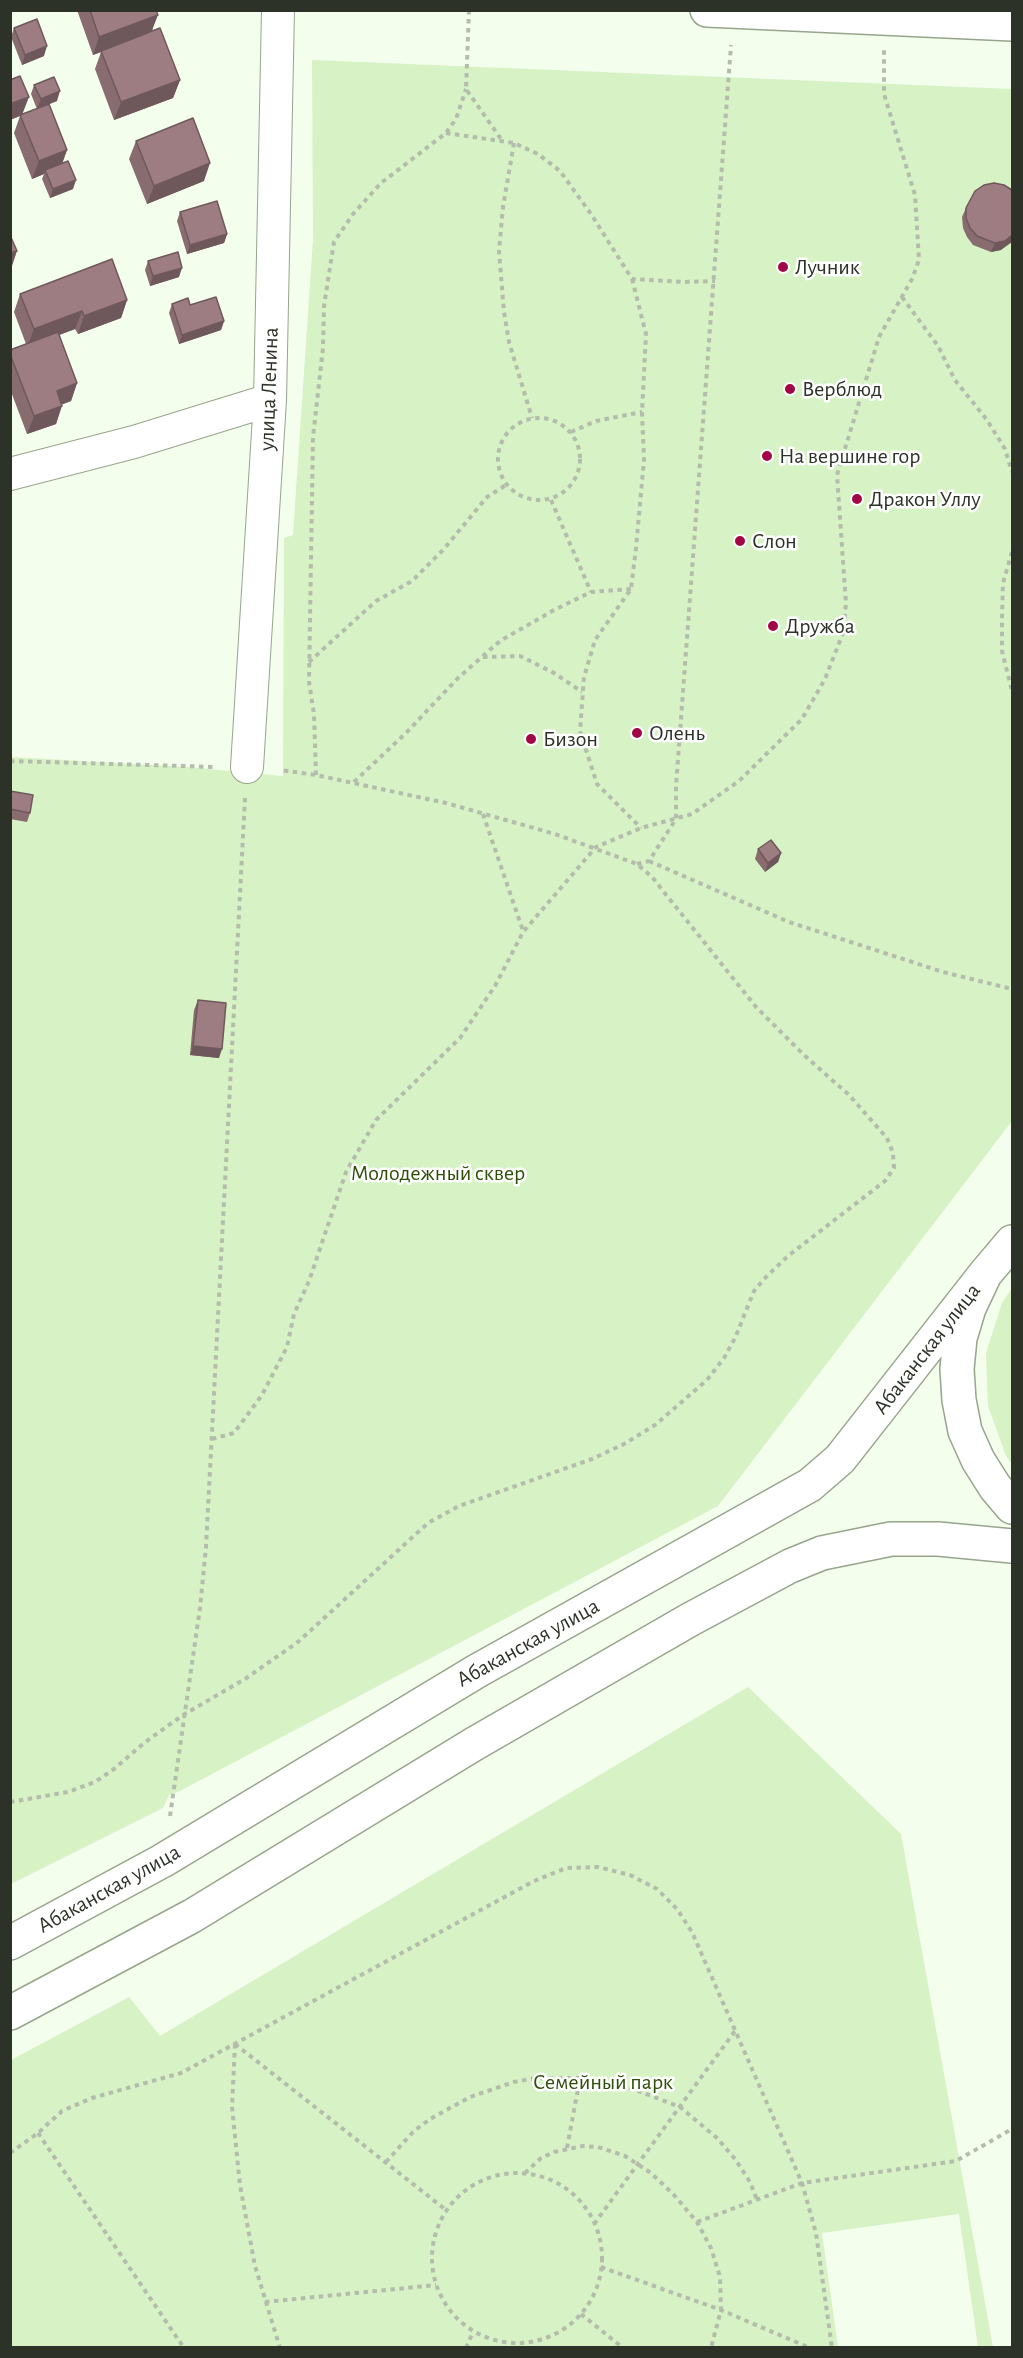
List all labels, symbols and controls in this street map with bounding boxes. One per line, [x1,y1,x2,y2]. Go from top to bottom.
place label: Лучник [795,254,860,280]
marker: Лучник [776,260,790,274]
street label: улица Ленина [254,327,284,451]
place label: Верблюд [802,376,882,402]
marker: Верблюд [783,382,797,396]
place label: На вершине гор [779,443,920,469]
marker: На вершине гор [760,449,774,463]
place label: Дракон Уллу [869,486,981,512]
marker: Дракон Уллу [850,492,864,506]
place label: Слон [752,528,797,554]
marker: Слон [733,534,747,548]
place label: Дружба [785,613,855,639]
marker: Дружба [766,619,780,633]
place label: Олень [649,720,705,746]
place label: Бизон [543,726,598,752]
marker: Олень [630,726,644,740]
marker: Бизон [524,732,538,746]
park label: Молодежный сквер [351,1160,525,1186]
street label: Абаканская улица [868,1278,986,1420]
street label: Абаканская улица [452,1593,604,1693]
street label: Абаканская улица [33,1839,185,1939]
park label: Семейный парк [533,2069,673,2095]

